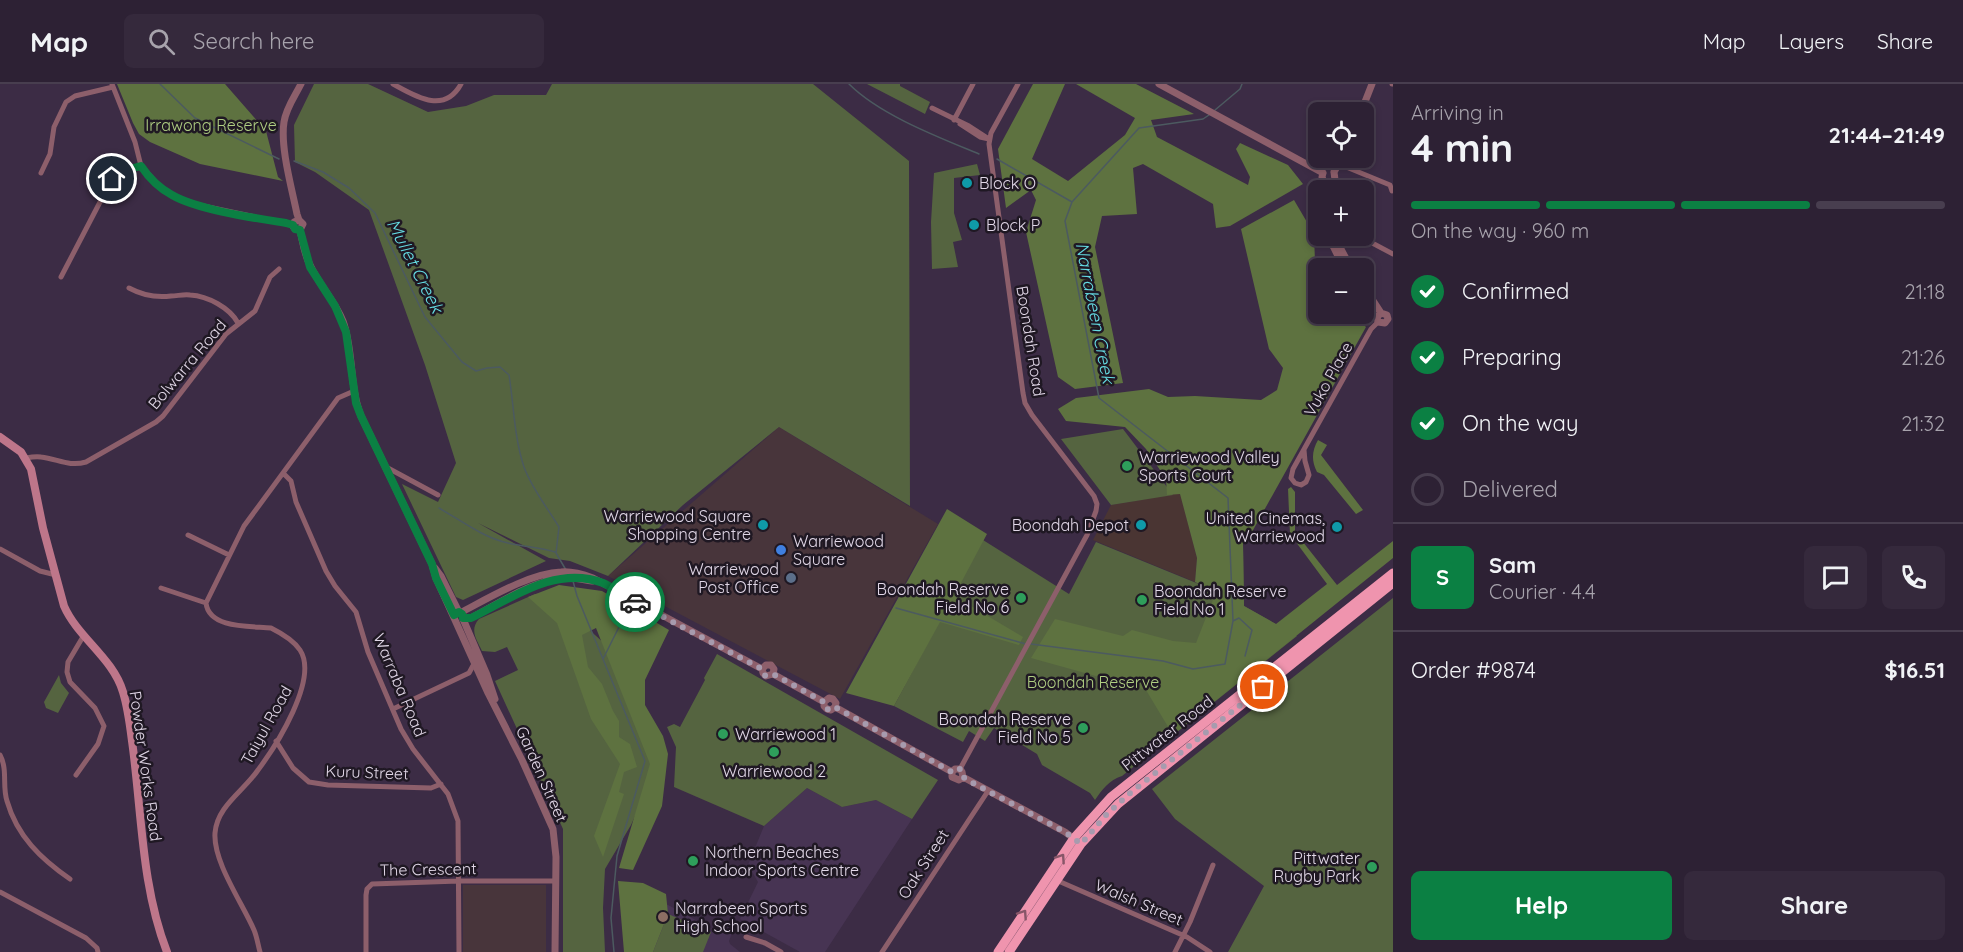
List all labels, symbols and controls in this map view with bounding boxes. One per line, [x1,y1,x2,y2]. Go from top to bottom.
search box [124,14,544,68]
text: Map [30,24,88,59]
icon: search [145,25,178,58]
text: Search here [193,27,315,55]
text: Map [1703,28,1746,54]
text: Layers [1779,28,1844,54]
text: Share [1877,28,1933,54]
text: Arriving in [1411,100,1504,125]
map controls [1308,102,1374,324]
button: locate [1308,102,1374,168]
park label: Irrawong Reserve [145,115,277,135]
text: 21:44–21:49 [1829,121,1945,149]
text: 4 min [1411,123,1513,172]
pin [86,153,137,204]
icon: home [95,162,128,195]
place label: Block O [979,173,1036,193]
marker: Block O [960,176,974,190]
button: + [1308,180,1374,246]
water label: Mullet Creek [382,215,450,318]
place label: Block P [986,215,1040,235]
marker: Block P [967,218,981,232]
text: On the way · 960 m [1411,218,1589,243]
water label: Narrabeen Creek [1071,240,1121,387]
button: − [1308,258,1374,324]
icon: check [1411,275,1444,308]
text: Confirmed [1462,277,1569,305]
text: 21:18 [1905,279,1945,304]
street label: Boondah Road [1012,284,1050,398]
street label: Bolwarra Road [144,315,230,413]
street label: Vuko Place [1299,338,1357,420]
icon: check [1411,341,1444,374]
text: Preparing [1462,343,1562,371]
text: 21:26 [1901,345,1945,370]
icon: check [1411,407,1444,440]
text: On the way [1462,409,1578,437]
text: 21:32 [1901,411,1945,436]
place label: Warriewood Valley Sports Court [1139,447,1280,485]
marker: Warriewood Valley Sports Court [1120,459,1134,473]
text: Delivered [1462,475,1558,503]
place label: Warriewood Square Shopping Centre [603,506,751,544]
place label: United Cinemas, Warriewood [1205,508,1325,546]
place label: Boondah Depot [1012,515,1129,535]
marker: Warriewood Square Shopping Centre [756,518,770,532]
marker: Boondah Depot [1134,518,1148,532]
marker: United Cinemas, Warriewood [1330,520,1344,534]
place label: Warriewood Square [793,531,884,569]
marker: Warriewood Square [774,543,788,557]
button: chat [1804,546,1867,609]
button: phone [1882,546,1945,609]
text: Sam [1489,551,1536,579]
place label: Warriewood Post Office [688,559,779,597]
text: S [1436,563,1449,591]
marker: Warriewood Post Office [784,571,798,585]
courier [605,572,665,632]
place label: Boondah Reserve Field No 6 [877,579,1009,617]
text: Courier · 4.4 [1489,579,1595,604]
place label: Boondah Reserve Field No 1 [1154,581,1286,619]
icon: car [619,586,652,619]
marker: Boondah Reserve Field No 6 [1014,591,1028,605]
marker: Boondah Reserve Field No 1 [1135,593,1149,607]
street label: Warraba Road [369,630,431,740]
text: Order #9874 [1411,656,1536,684]
text: $16.51 [1884,656,1945,684]
pin [1237,661,1288,712]
icon: bag [1246,670,1279,703]
park label: Boondah Reserve [1027,672,1159,692]
street label: Taiyul Road [236,682,296,768]
street label: Powder Works Road [126,690,166,842]
street label: Pittwater Road [1117,691,1217,775]
place label: Boondah Reserve Field No 5 [939,709,1071,747]
marker: Boondah Reserve Field No 5 [1076,721,1090,735]
street label: Garden Street [512,723,572,825]
place label: Warriewood 1 [735,724,836,744]
marker: Warriewood 1 [716,727,730,741]
marker: Warriewood 2 [767,745,781,759]
street label: Kuru Street [325,761,409,783]
place label: Warriewood 2 [722,761,826,781]
street label: Oak Street [893,826,953,902]
place label: Northern Beaches Indoor Sports Centre [705,842,859,880]
place label: Pittwater Rugby Park [1273,848,1360,886]
one-way arrow [1054,853,1065,864]
marker: Northern Beaches Indoor Sports Centre [686,854,700,868]
street label: The Crescent [379,858,477,880]
marker: Pittwater Rugby Park [1365,860,1379,874]
button: Help [1411,871,1672,940]
button: Share [1684,871,1945,940]
street label: Walsh Street [1092,875,1186,929]
place label: Narrabeen Sports High School [675,898,807,936]
marker: Narrabeen Sports High School [656,910,670,924]
one-way arrow [1016,910,1027,921]

